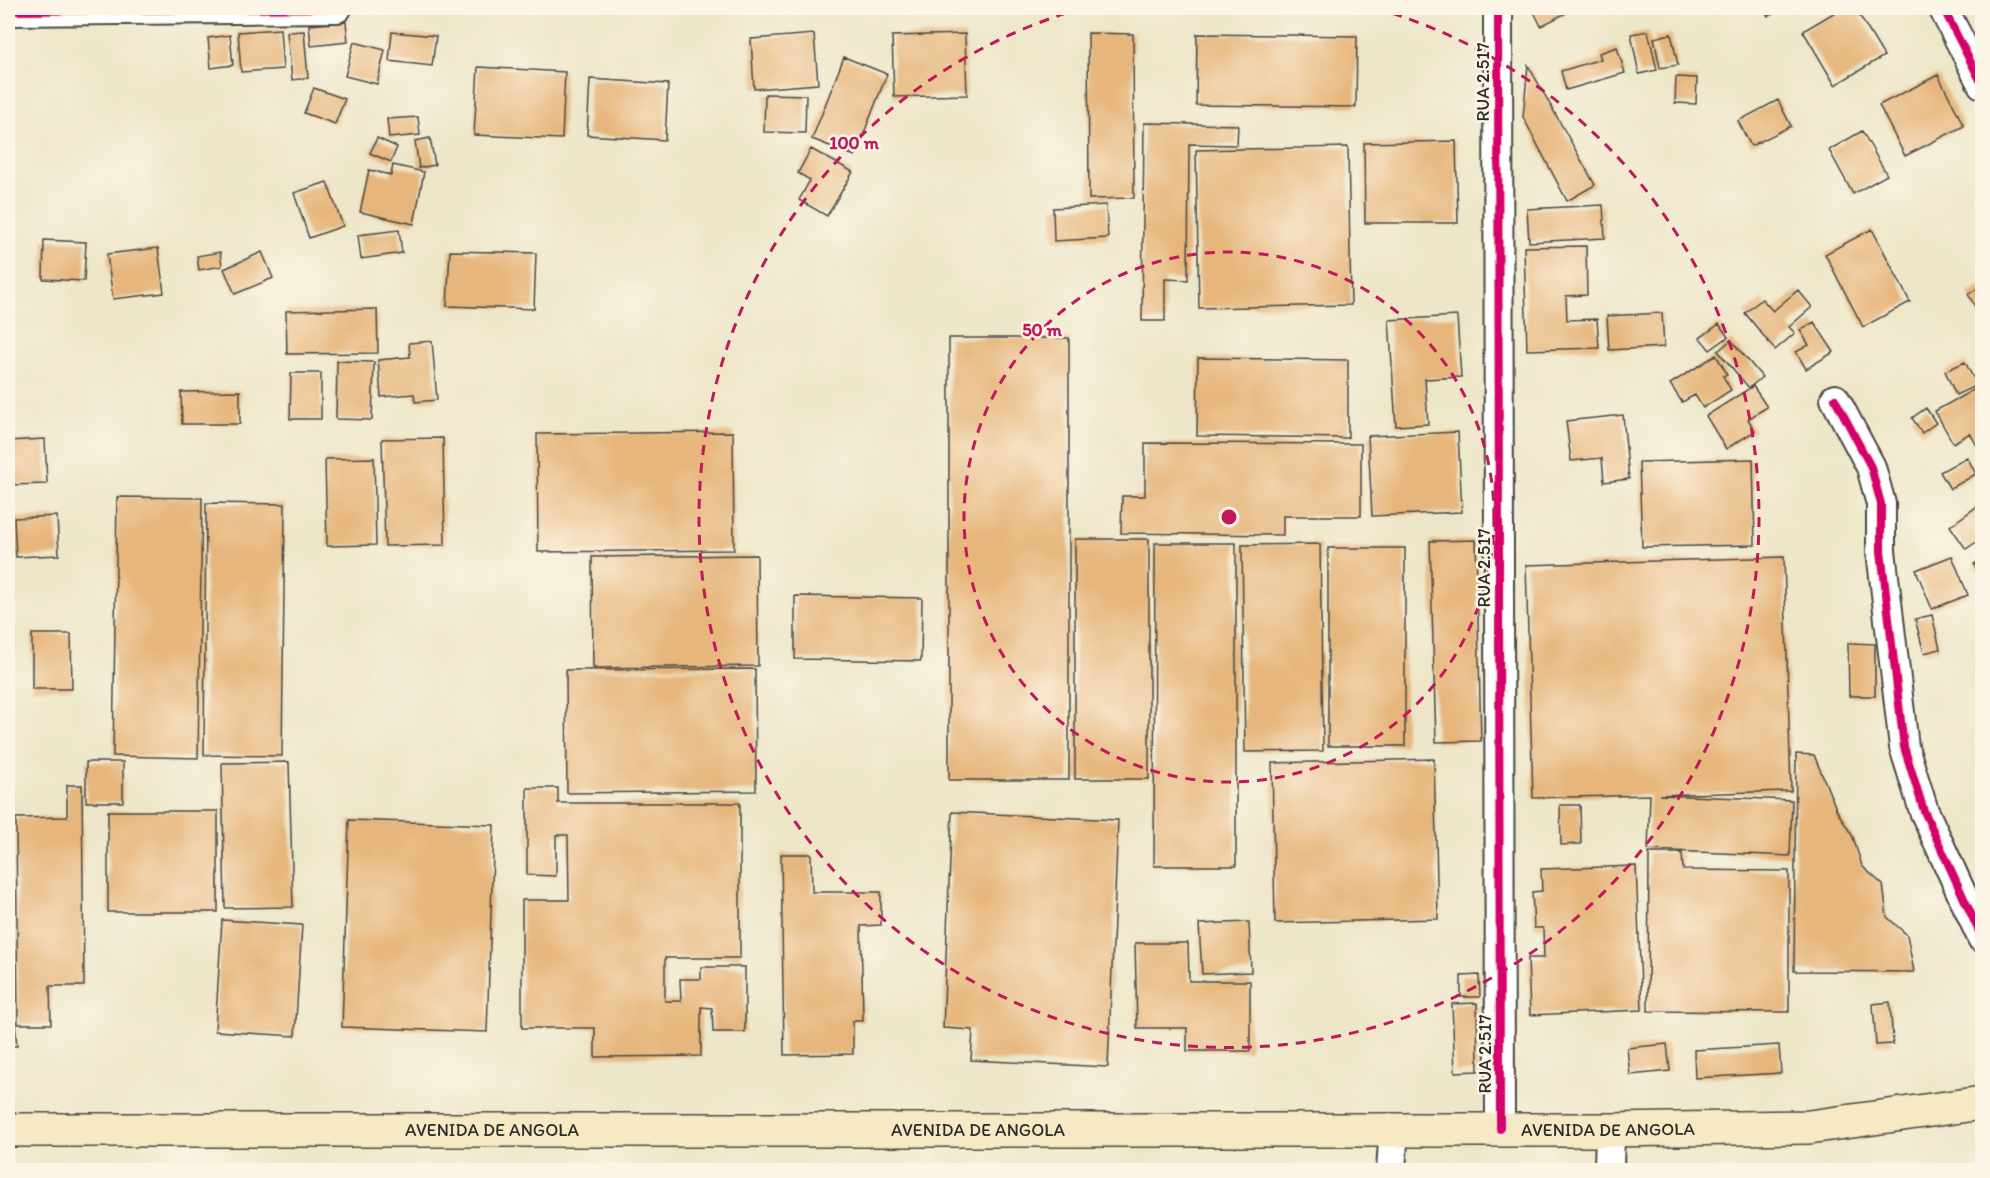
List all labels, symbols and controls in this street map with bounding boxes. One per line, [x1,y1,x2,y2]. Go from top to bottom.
street label: RUA 2.517 [1472,42,1494,122]
text: 100 m [829,132,880,154]
text: 50 m [1022,319,1063,341]
centre of rings [1219,507,1239,527]
street label: RUA 2.517 [1473,528,1495,608]
street label: RUA 2.517 [1474,1014,1496,1094]
street label: AVENIDA DE ANGOLA [1521,1118,1696,1141]
street label: AVENIDA DE ANGOLA [405,1119,579,1141]
street label: AVENIDA DE ANGOLA [891,1119,1065,1141]

